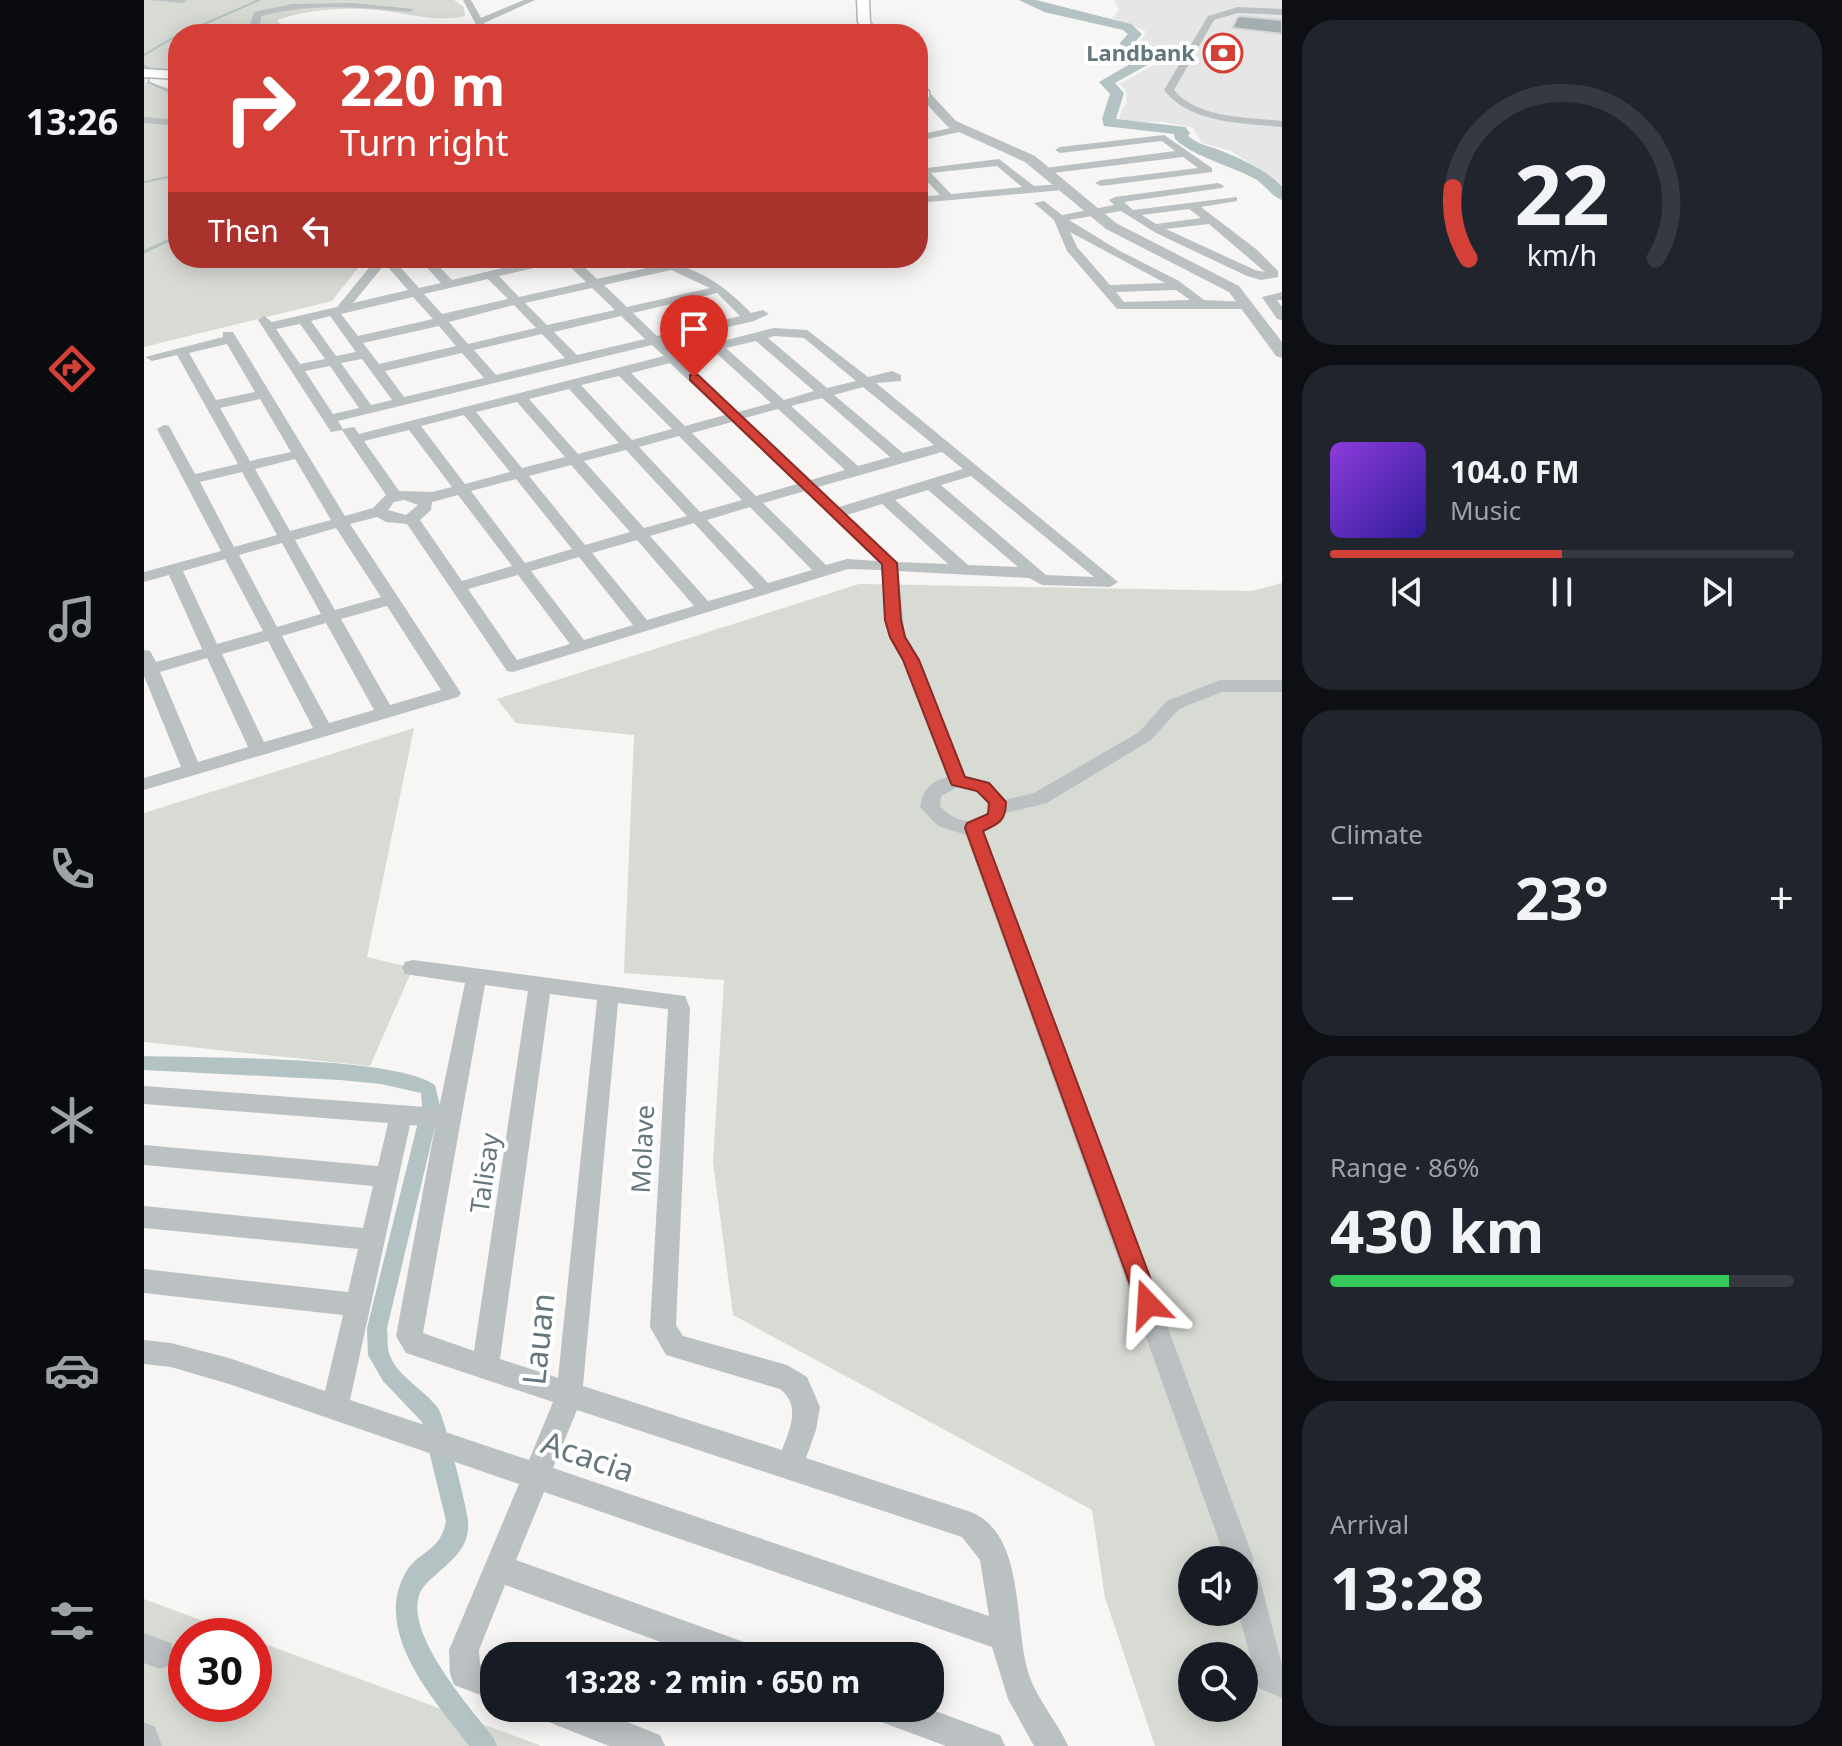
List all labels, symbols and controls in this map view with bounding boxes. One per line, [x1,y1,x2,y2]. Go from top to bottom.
bank icon: Landbank [1202,32,1244,74]
place label: Landbank [1086,37,1195,67]
text: 220 m [340,46,505,122]
icon: right [208,56,312,160]
text: 13:26 [26,97,118,146]
text: Turn right [340,118,508,167]
text: 22 [1514,135,1610,248]
icon: left [295,208,339,252]
text: Then [208,210,279,251]
text: km/h [1527,235,1597,274]
pin [660,295,728,377]
icon: arrive [672,307,716,351]
icon: directions [44,341,100,397]
text: 104.0 FM [1450,451,1580,492]
text: Music [1450,492,1521,528]
icon: previous [1385,570,1429,614]
icon: pause [1540,570,1584,614]
icon: next [1695,570,1739,614]
icon: music [44,591,100,647]
text: Climate [1330,816,1423,852]
icon: phone [44,841,100,897]
text: 23° [1515,856,1609,938]
text: − [1330,867,1355,927]
text: + [1769,867,1794,927]
icon: climate [44,1092,100,1148]
street label: Molave [622,1104,662,1194]
street label: Talisay [461,1130,508,1215]
text: Range · 86% [1330,1149,1479,1185]
text: 430 km [1330,1189,1544,1271]
position arrow [1106,1262,1190,1346]
street label: Lauan [511,1291,564,1387]
icon: car [44,1342,100,1398]
street label: Acacia [536,1420,641,1491]
text: Arrival [1330,1506,1409,1542]
map controls [1178,1546,1258,1722]
button: sound [1178,1546,1258,1626]
text: 13:28 [1330,1546,1484,1628]
icon: filters [44,1593,100,1649]
speed limit sign: 30 [168,1618,272,1722]
button: search [1178,1642,1258,1722]
text: 13:28 · 2 min · 650 m [564,1661,860,1702]

